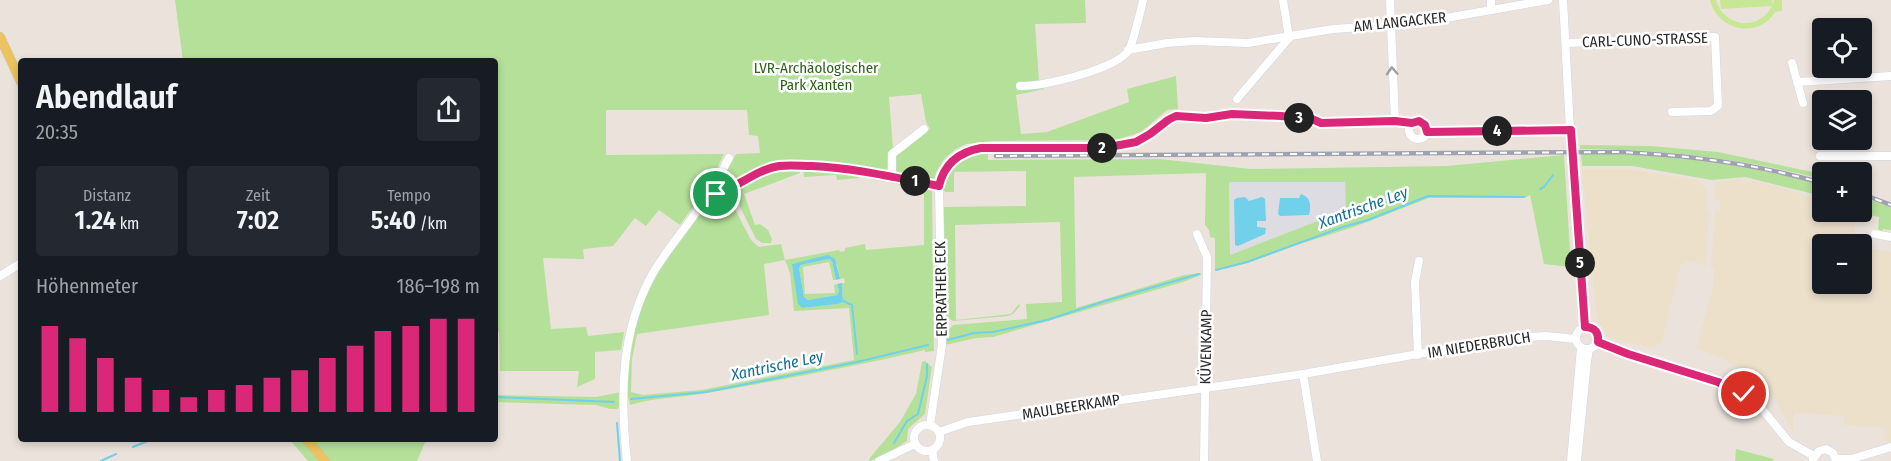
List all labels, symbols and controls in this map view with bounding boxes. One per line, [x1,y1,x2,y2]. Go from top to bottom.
street label: AM LANGACKER [1353,8,1447,36]
map controls [1812,18,1872,294]
button: locate [1812,18,1872,78]
street label: CARL-CUNO-STRASSE [1582,29,1708,51]
park label: LVR-Archäologischer Park Xanten [754,59,879,94]
one-way arrow [1386,66,1399,75]
text: Abendlauf [36,77,176,117]
button: share [417,78,480,141]
button: layers [1812,90,1872,150]
pin: 3 [1284,103,1314,133]
text: 3 [1295,108,1303,127]
pin: 4 [1482,116,1512,146]
text: 20:35 [36,120,78,144]
text: 4 [1493,121,1501,140]
pin: 2 [1087,133,1117,163]
text: 2 [1098,138,1106,157]
button: + [1812,162,1872,222]
pin: 1 [900,166,930,196]
pin [690,168,741,219]
text: 1 [912,171,918,190]
icon: arrive [699,177,732,210]
water label: Xantrische Ley [1315,182,1411,233]
text: Distanz [83,186,131,205]
text: Zeit [246,186,270,205]
text: Tempo [387,186,431,205]
text: 1.24 [75,205,116,236]
text: 7:02 [237,205,279,236]
text: 5:40 [371,205,416,236]
text: km [116,214,139,233]
text: /km [416,214,447,233]
button: − [1812,234,1872,294]
street label: ERPRATHER ECK [931,241,951,337]
pin: 5 [1565,248,1595,278]
text: 5 [1576,253,1584,272]
text: Höhenmeter [36,274,138,298]
text: 186–198 m [397,274,480,298]
street label: KÜVENKAMP [1196,309,1216,385]
street label: IM NIEDERBRUCH [1426,328,1532,362]
water label: Xantrische Ley [728,346,826,385]
pin [1718,368,1769,419]
icon: check [1727,377,1760,410]
street label: MAULBEERKAMP [1021,390,1121,424]

